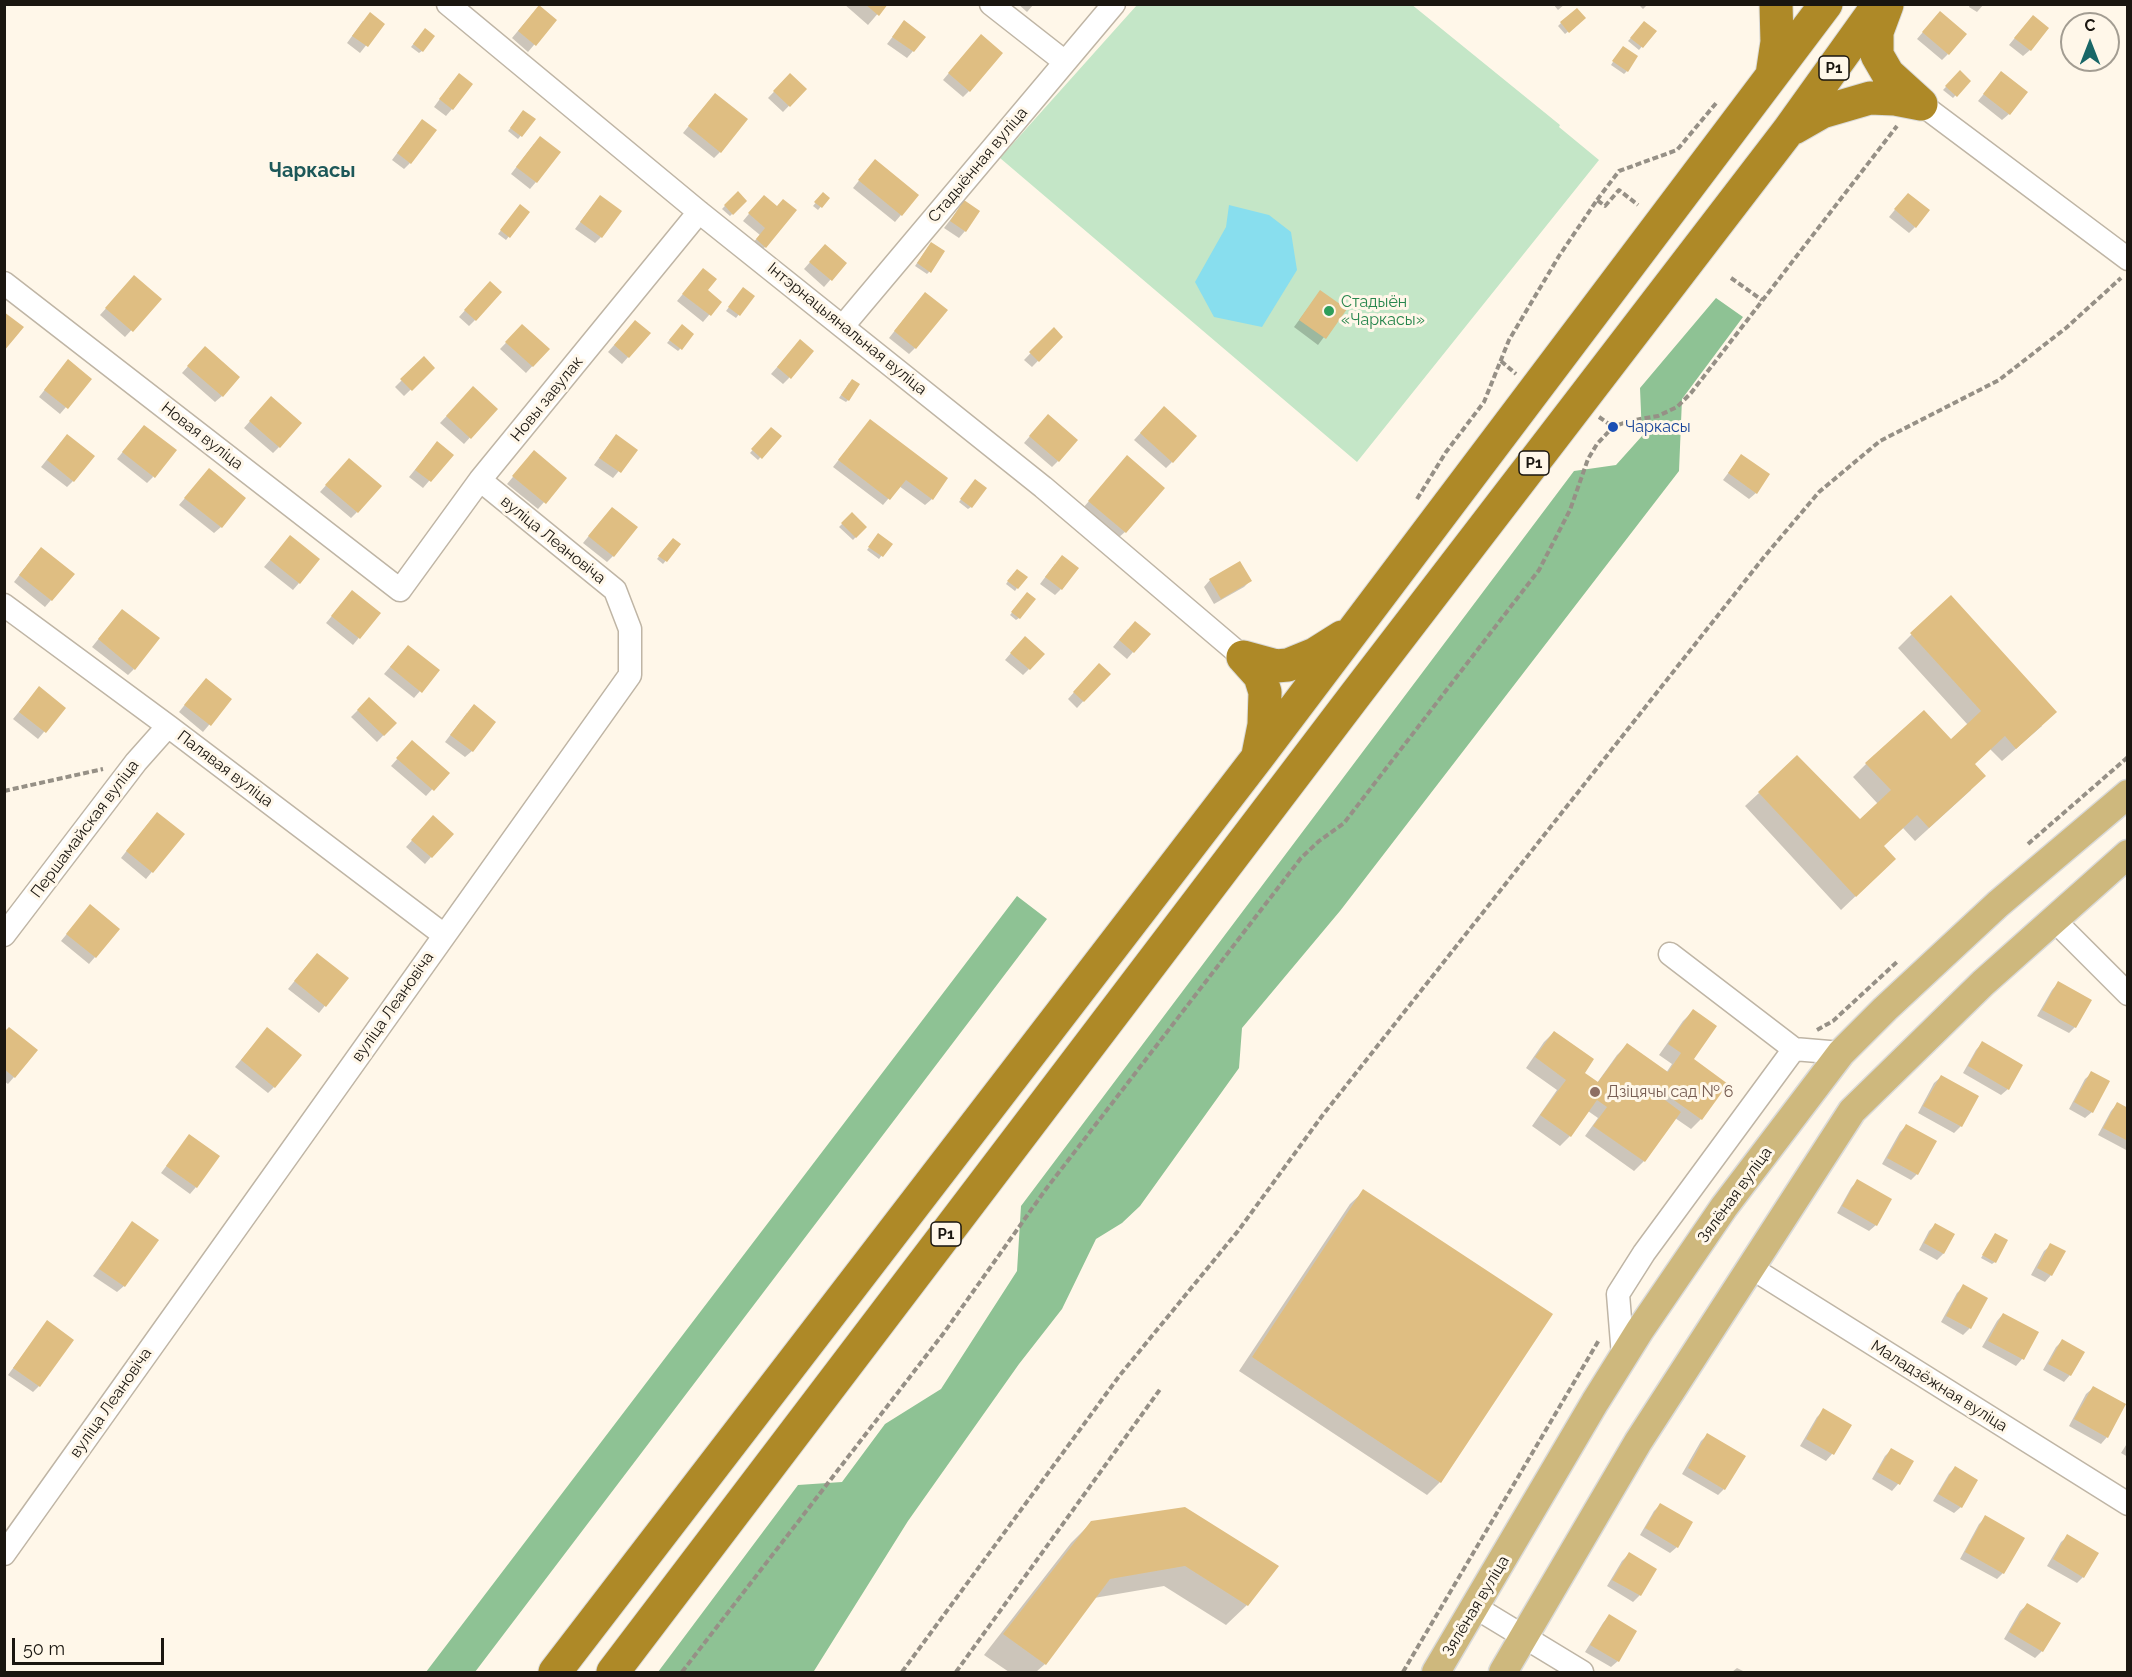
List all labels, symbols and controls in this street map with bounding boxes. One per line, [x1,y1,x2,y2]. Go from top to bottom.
north arrow [2060,12,2120,72]
text: С [2085,16,2095,35]
road number: Р1 [1819,56,1849,80]
street label: Стадыённая вуліца [924,104,1032,226]
district label: Чаркасы [269,159,355,183]
street label: Інтэрнацыянальная вуліца [763,259,931,399]
place label: Стадыён «Чаркасы» [1341,292,1425,330]
marker: Стадыён «Чаркасы» [1322,304,1336,318]
street label: Новы завулак [507,352,587,446]
street label: Новая вуліца [157,398,247,474]
place label: Чаркасы [1625,417,1691,437]
marker: Чаркасы [1606,420,1620,434]
road number: Р1 [1519,451,1549,475]
street label: вуліца Леановіча [497,492,609,588]
street label: Палявая вуліца [173,727,277,811]
street label: Першамайская вуліца [27,756,143,902]
street label: вуліца Леановіча [348,948,438,1066]
place label: Дзіцячы сад № 6 [1607,1082,1733,1102]
marker: Дзіцячы сад № 6 [1588,1085,1602,1099]
street label: Зялёная вуліца [1694,1143,1776,1247]
road number: Р1 [931,1222,961,1246]
street label: Маладзёжная вуліца [1867,1336,2011,1436]
street label: вуліца Леановіча [66,1344,156,1462]
street label: Зялёная вуліца [1439,1552,1513,1660]
scale bar [15,1626,166,1664]
text: 50 m [23,1638,65,1659]

